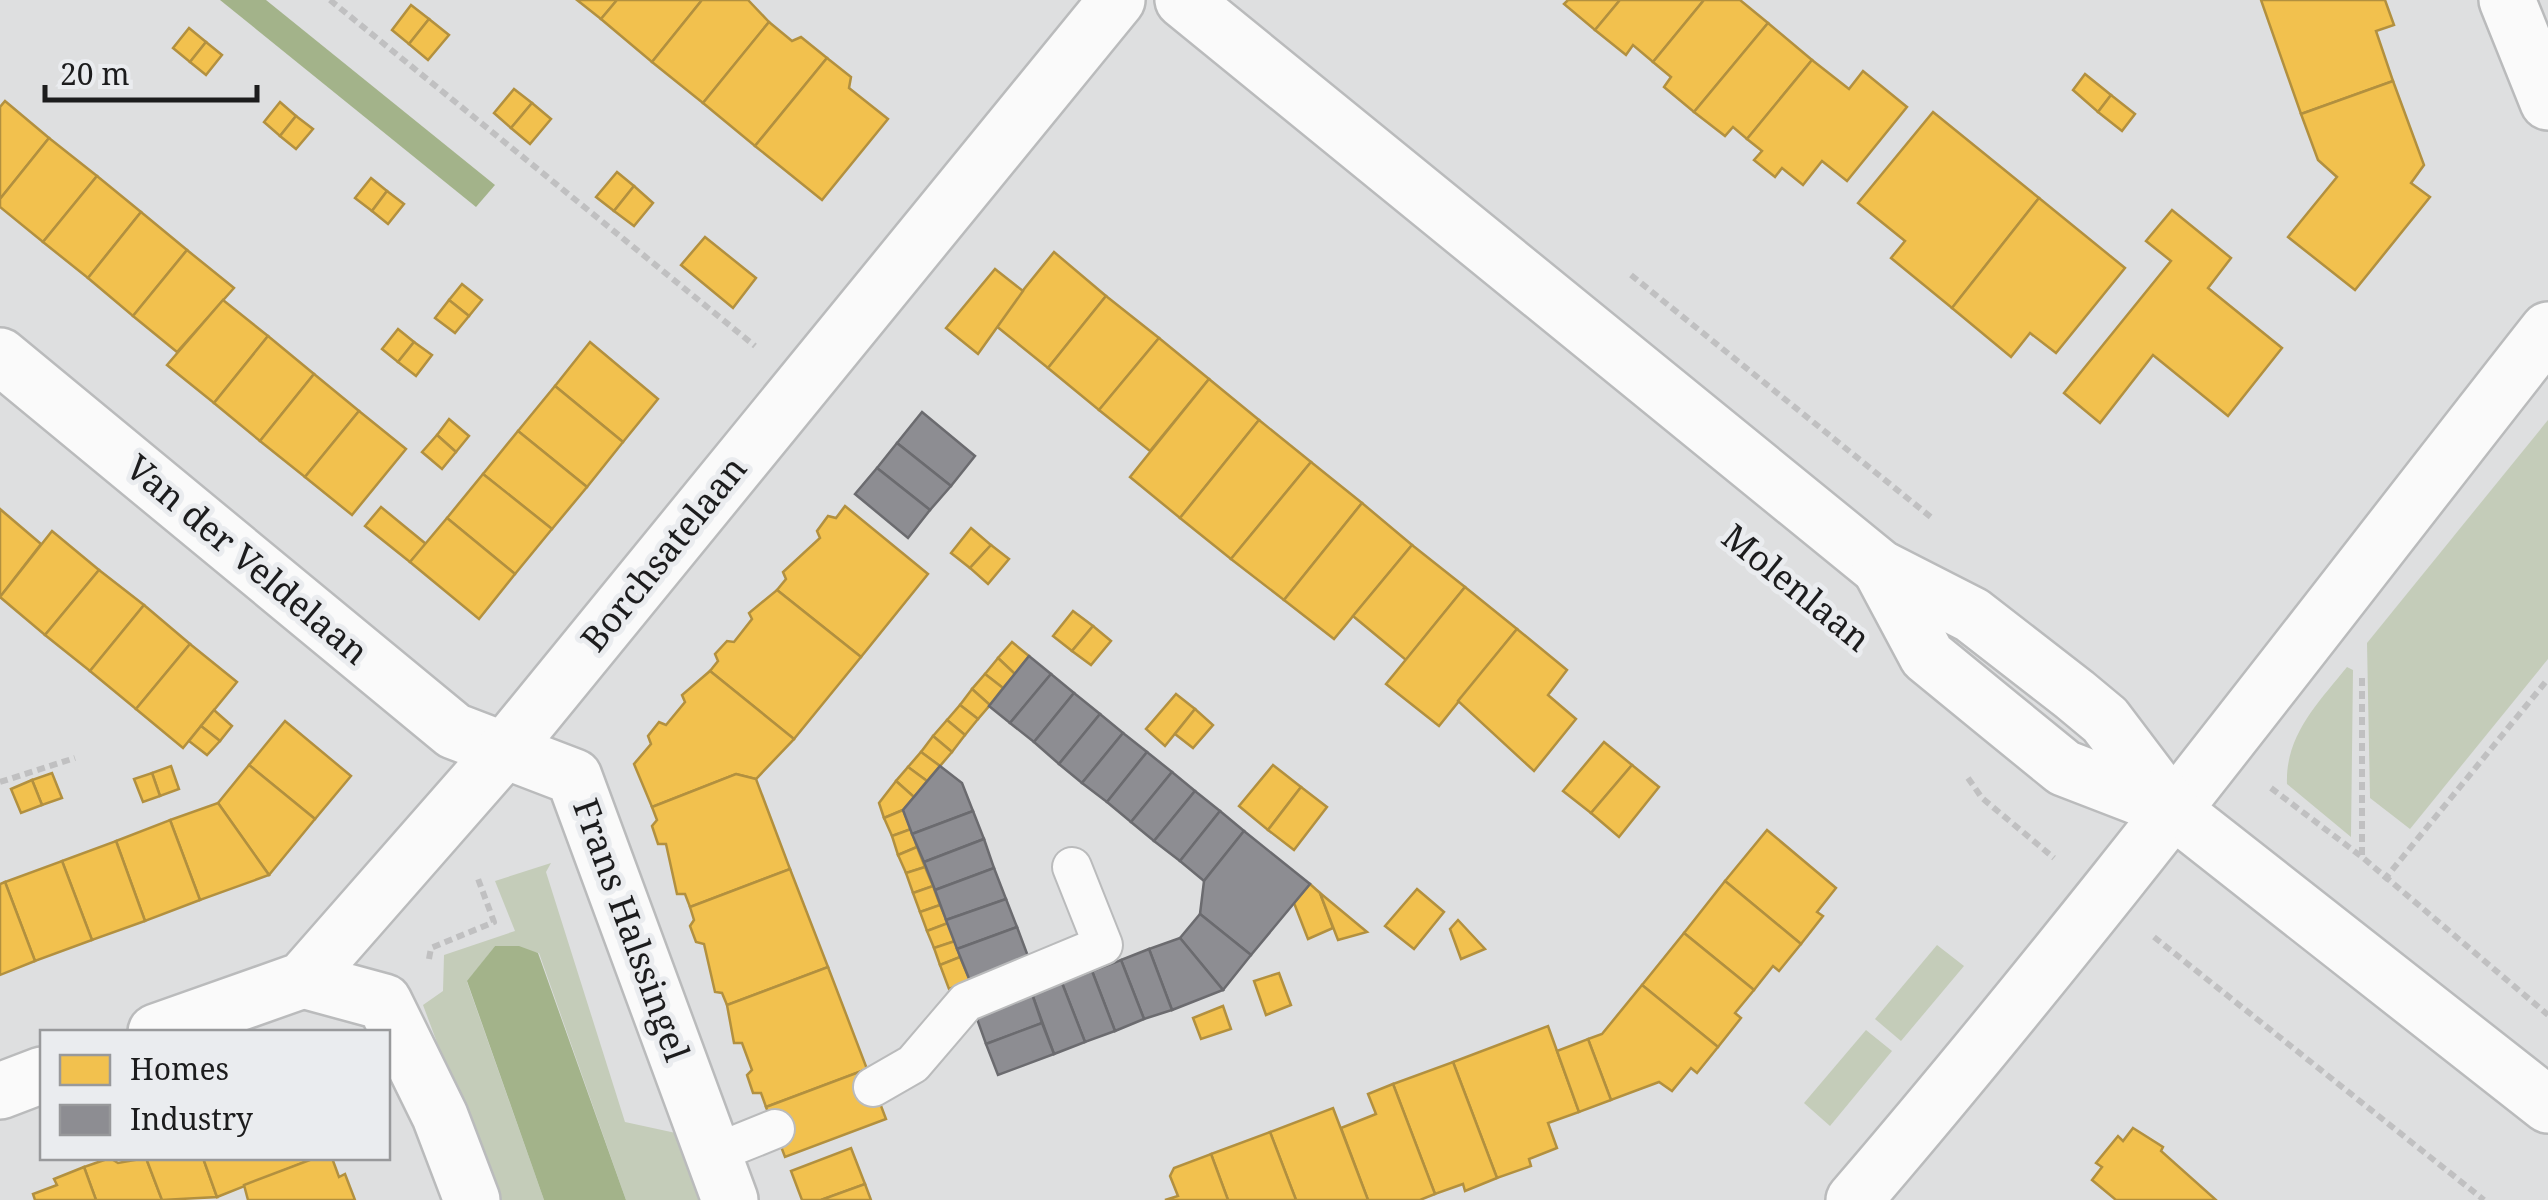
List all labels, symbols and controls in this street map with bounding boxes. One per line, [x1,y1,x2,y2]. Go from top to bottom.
scale bar [45,40,258,102]
text: 20 m [60,53,130,94]
street label: Van der Veldelaan [117,444,379,674]
street label: Borchsatelaan [570,446,756,660]
street label: Molenlaan [1713,513,1881,661]
street label: Frans Halssingel [563,792,702,1067]
legend [40,1030,390,1160]
text: Homes [130,1048,229,1089]
text: Industry [130,1098,253,1139]

